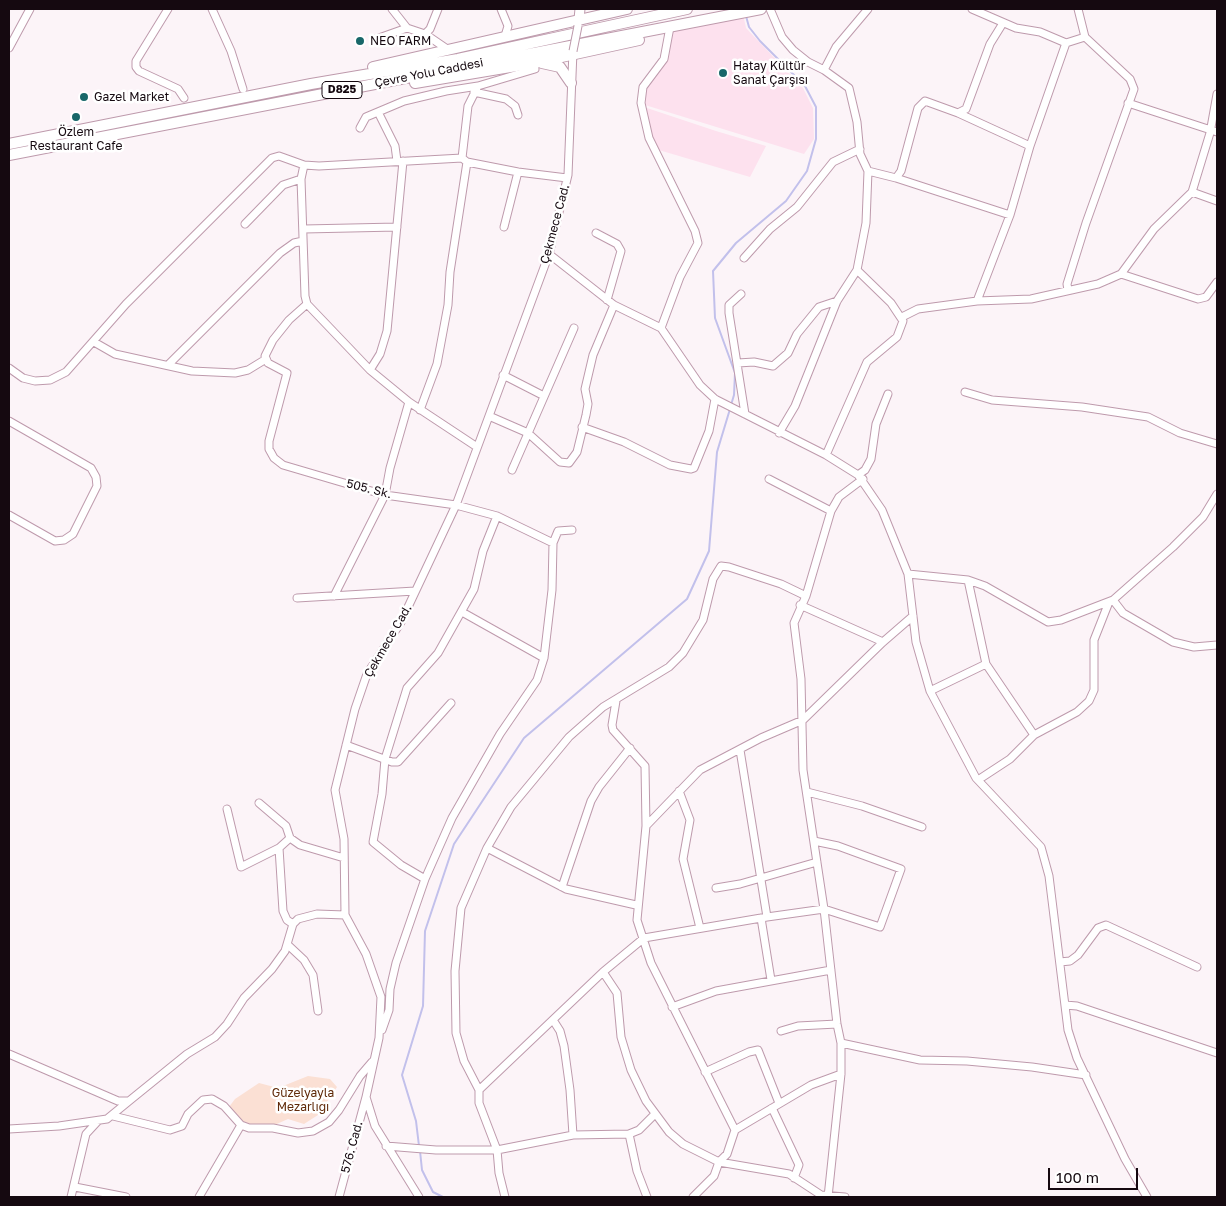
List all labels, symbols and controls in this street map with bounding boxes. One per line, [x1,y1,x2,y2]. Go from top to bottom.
place label: NEO FARM [370,34,431,48]
marker: NEO FARM [354,35,366,47]
street label: Çevre Yolu Caddesi [373,55,485,91]
place label: Hatay Kültür Sanat Çarşısı [733,59,808,87]
marker: Hatay Kültür Sanat Çarşısı [717,67,729,79]
road number: D825 [322,82,362,98]
place label: Gazel Market [94,90,169,104]
marker: Gazel Market [78,91,90,103]
marker: Özlem Restaurant Cafe [70,111,82,123]
place label: Özlem Restaurant Cafe [30,125,122,153]
street label: Çekmece Cad. [537,183,573,265]
street label: 505. Sk. [345,476,393,502]
street label: Çekmece Cad. [361,602,415,680]
park label: Güzelyayla Mezarlığı [272,1086,334,1114]
street label: 576. Cad. [338,1119,366,1175]
scale bar [1051,1158,1141,1190]
text: 100 m [1056,1168,1099,1186]

